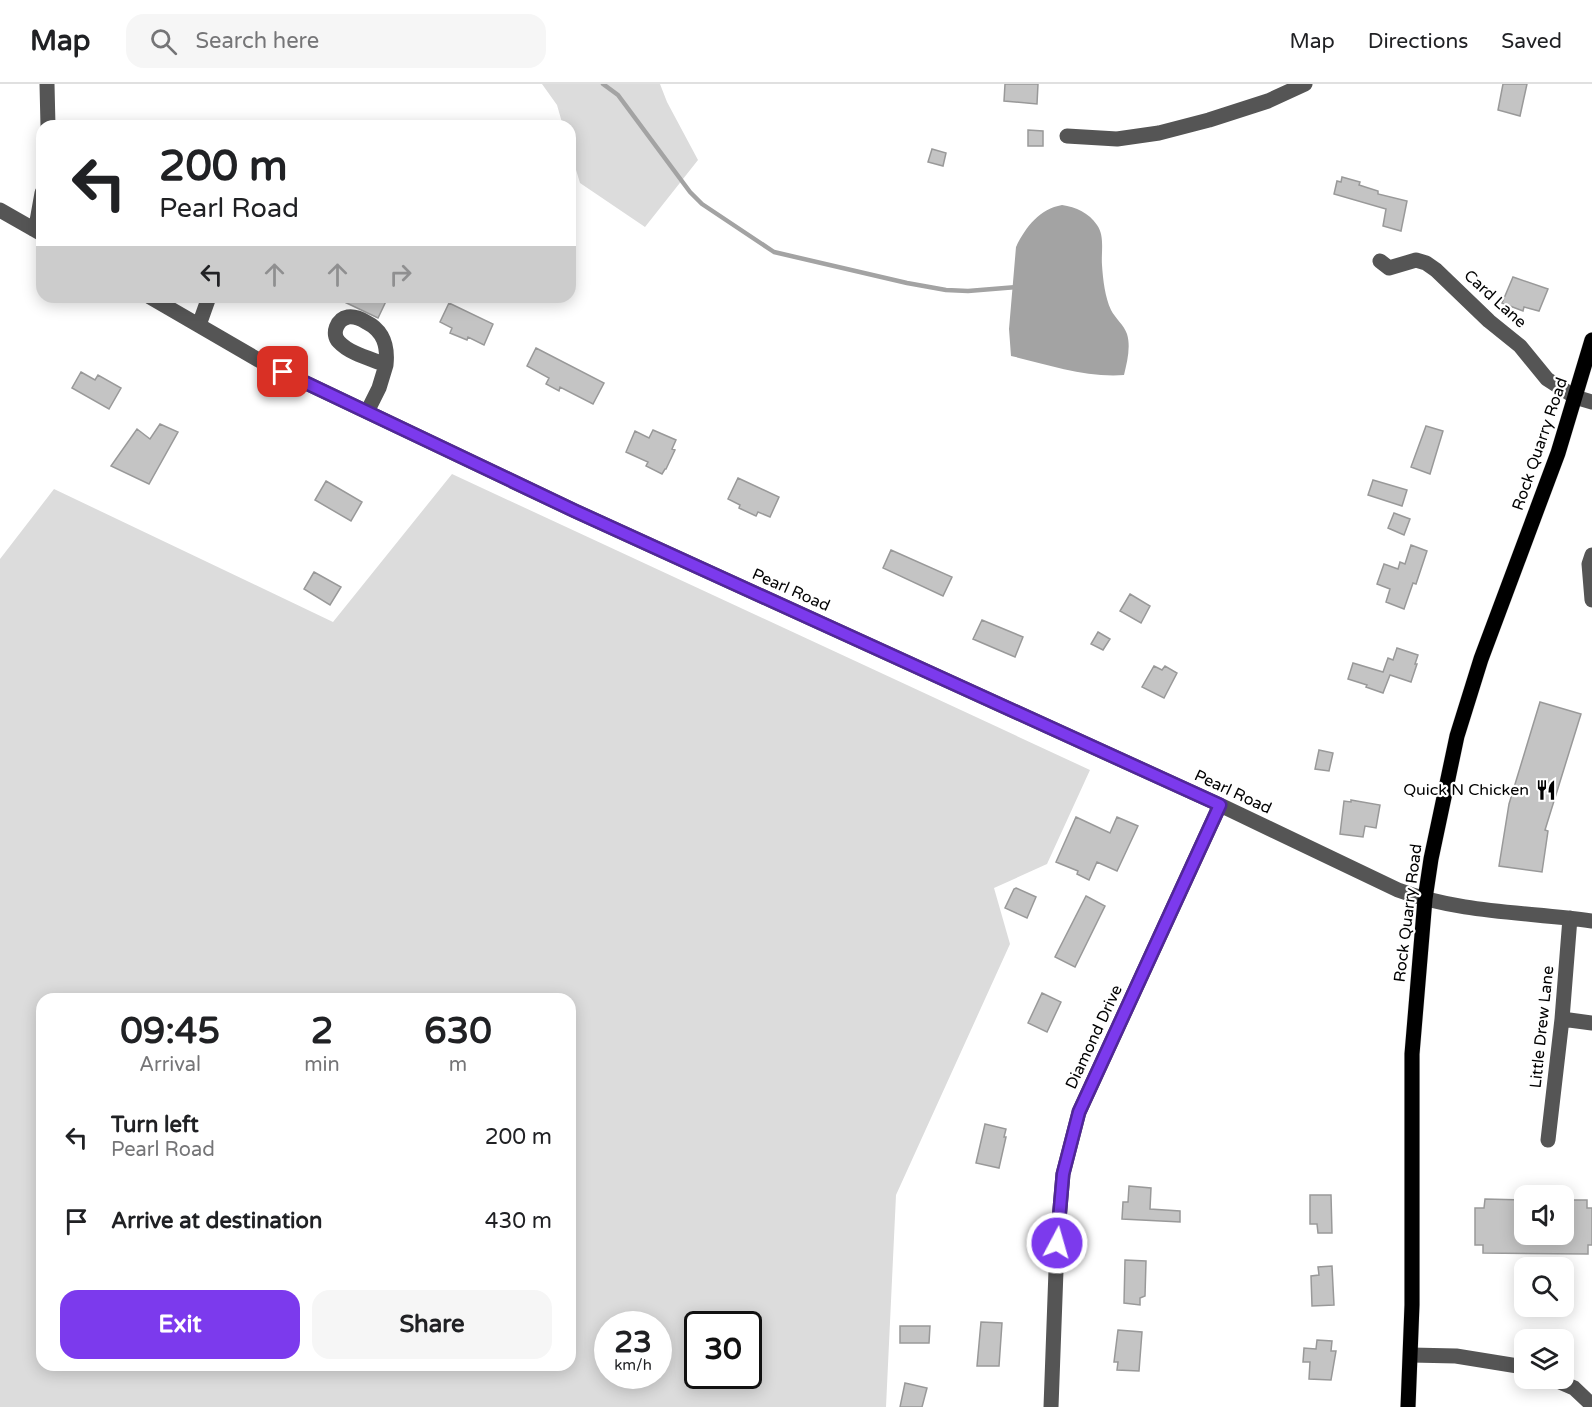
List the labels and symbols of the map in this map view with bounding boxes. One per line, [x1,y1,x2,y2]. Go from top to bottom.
street label: Card Lane [1460,266,1530,332]
pin [257,346,308,397]
street label: Rock Quarry Road [1508,375,1572,513]
street label: Pearl Road [749,564,833,616]
street label: Pearl Road [1191,765,1275,819]
restaurant icon: Quick N Chicken [1534,778,1558,802]
place label: Quick N Chicken [1403,780,1529,800]
street label: Rock Quarry Road [1390,843,1426,983]
street label: Little Drew Lane [1526,965,1558,1089]
street label: Diamond Drive [1061,982,1127,1092]
position arrow [1025,1211,1089,1275]
speed limit sign: 30 [684,1311,762,1389]

